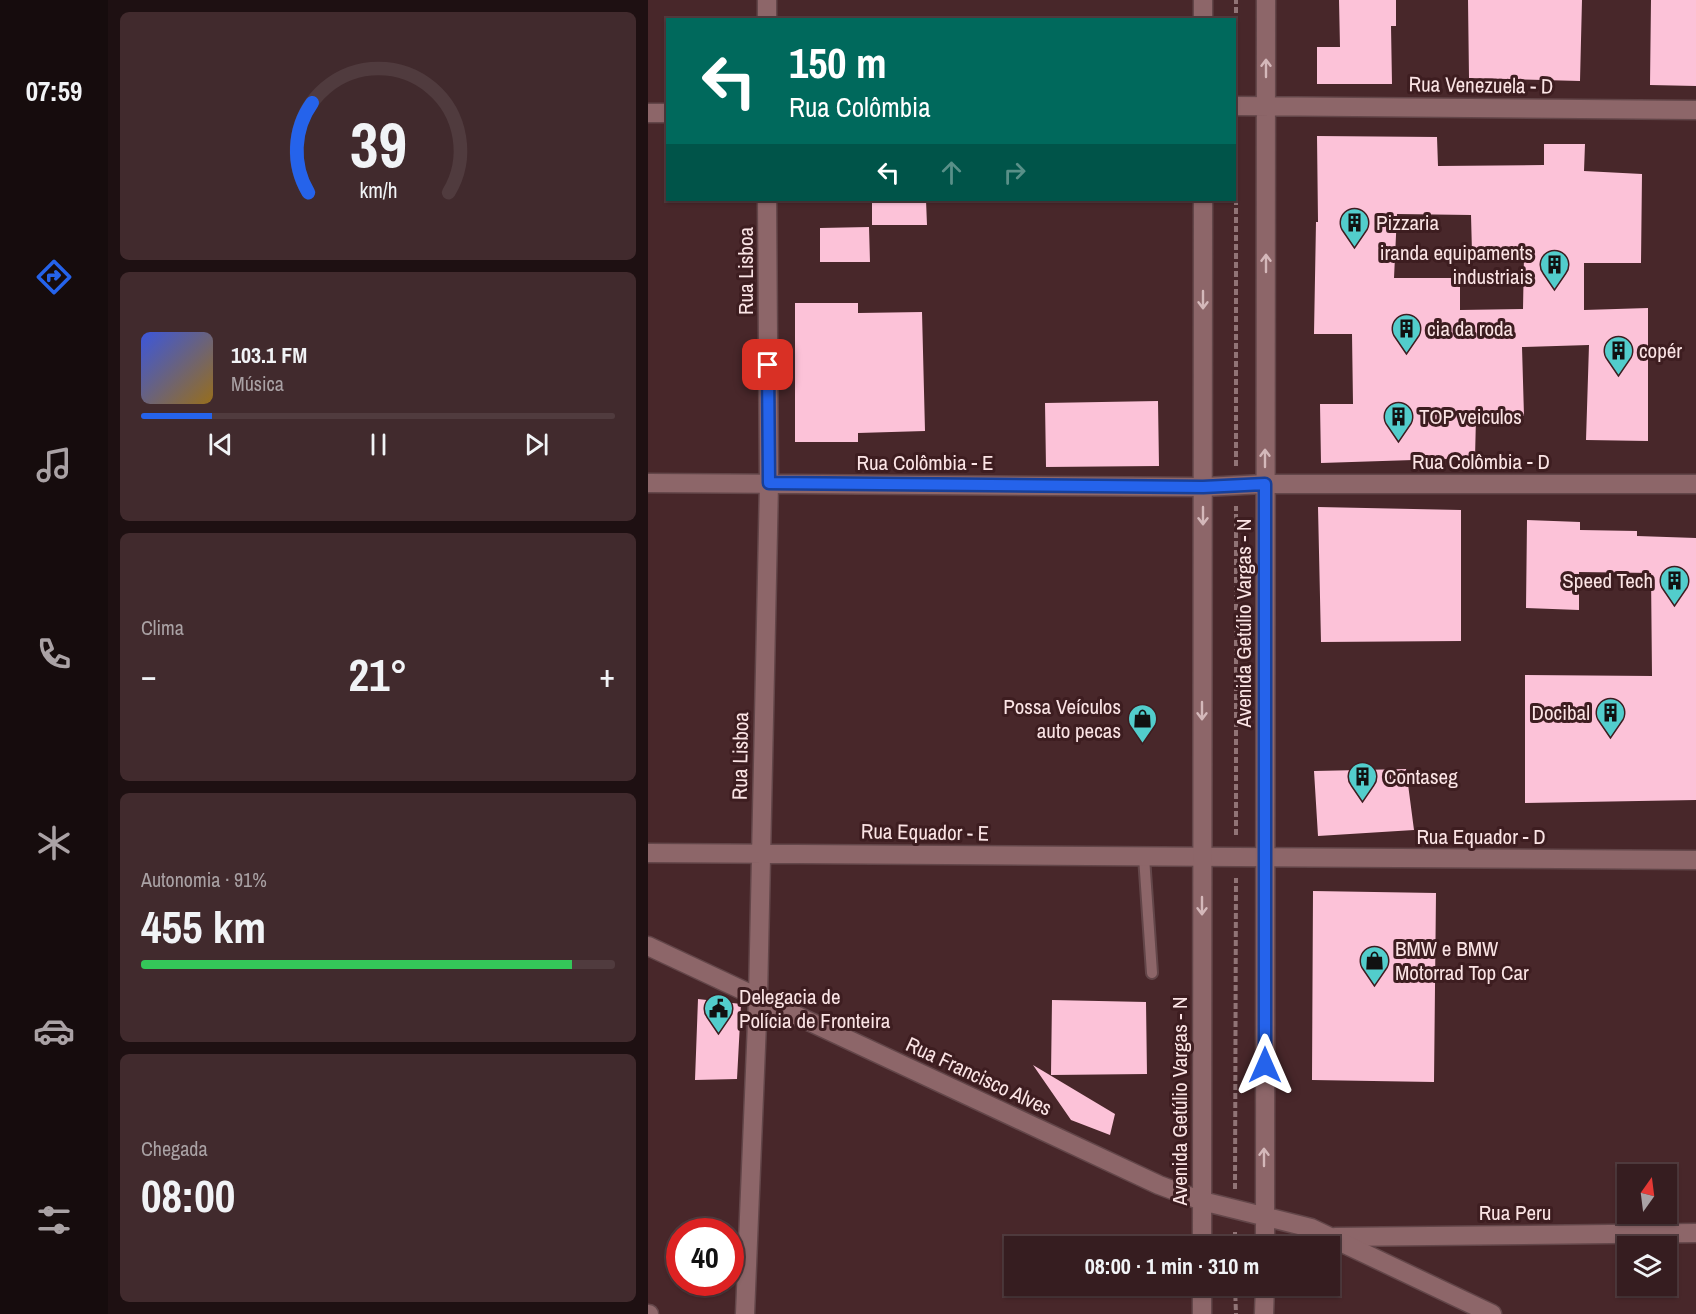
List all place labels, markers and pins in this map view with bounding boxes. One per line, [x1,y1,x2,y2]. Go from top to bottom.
building icon: Pizzaria [1339,206,1371,248]
place label: Pizzaria [1376,208,1440,237]
place label: iranda equipaments industriais [1380,238,1533,291]
building icon: iranda equipaments industriais [1538,248,1570,290]
building icon: cia da roda [1390,312,1422,354]
place label: cia da roda [1427,314,1514,343]
building icon: copér [1602,334,1634,376]
place label: copér [1639,336,1682,365]
pin [742,339,793,390]
building icon: TOP veiculos [1382,400,1414,442]
place label: TOP veiculos [1419,402,1522,431]
building icon: Speed Tech [1658,564,1690,606]
place label: Speed Tech [1562,566,1653,595]
place label: Possa Veículos auto pecas [1003,692,1121,745]
building icon: Docibal [1595,696,1627,738]
place label: Docibal [1532,698,1590,727]
shop icon: Possa Veículos auto pecas [1126,702,1158,744]
building icon: Contaseg [1347,760,1379,802]
place label: Contaseg [1384,762,1458,791]
place label: BMW e BMW Motorrad Top Car [1395,934,1529,987]
shop icon: BMW e BMW Motorrad Top Car [1358,944,1390,986]
place label: Delegacia de Polícia de Fronteira [739,982,891,1035]
public building icon: Delegacia de Polícia de Fronteira [702,992,734,1034]

